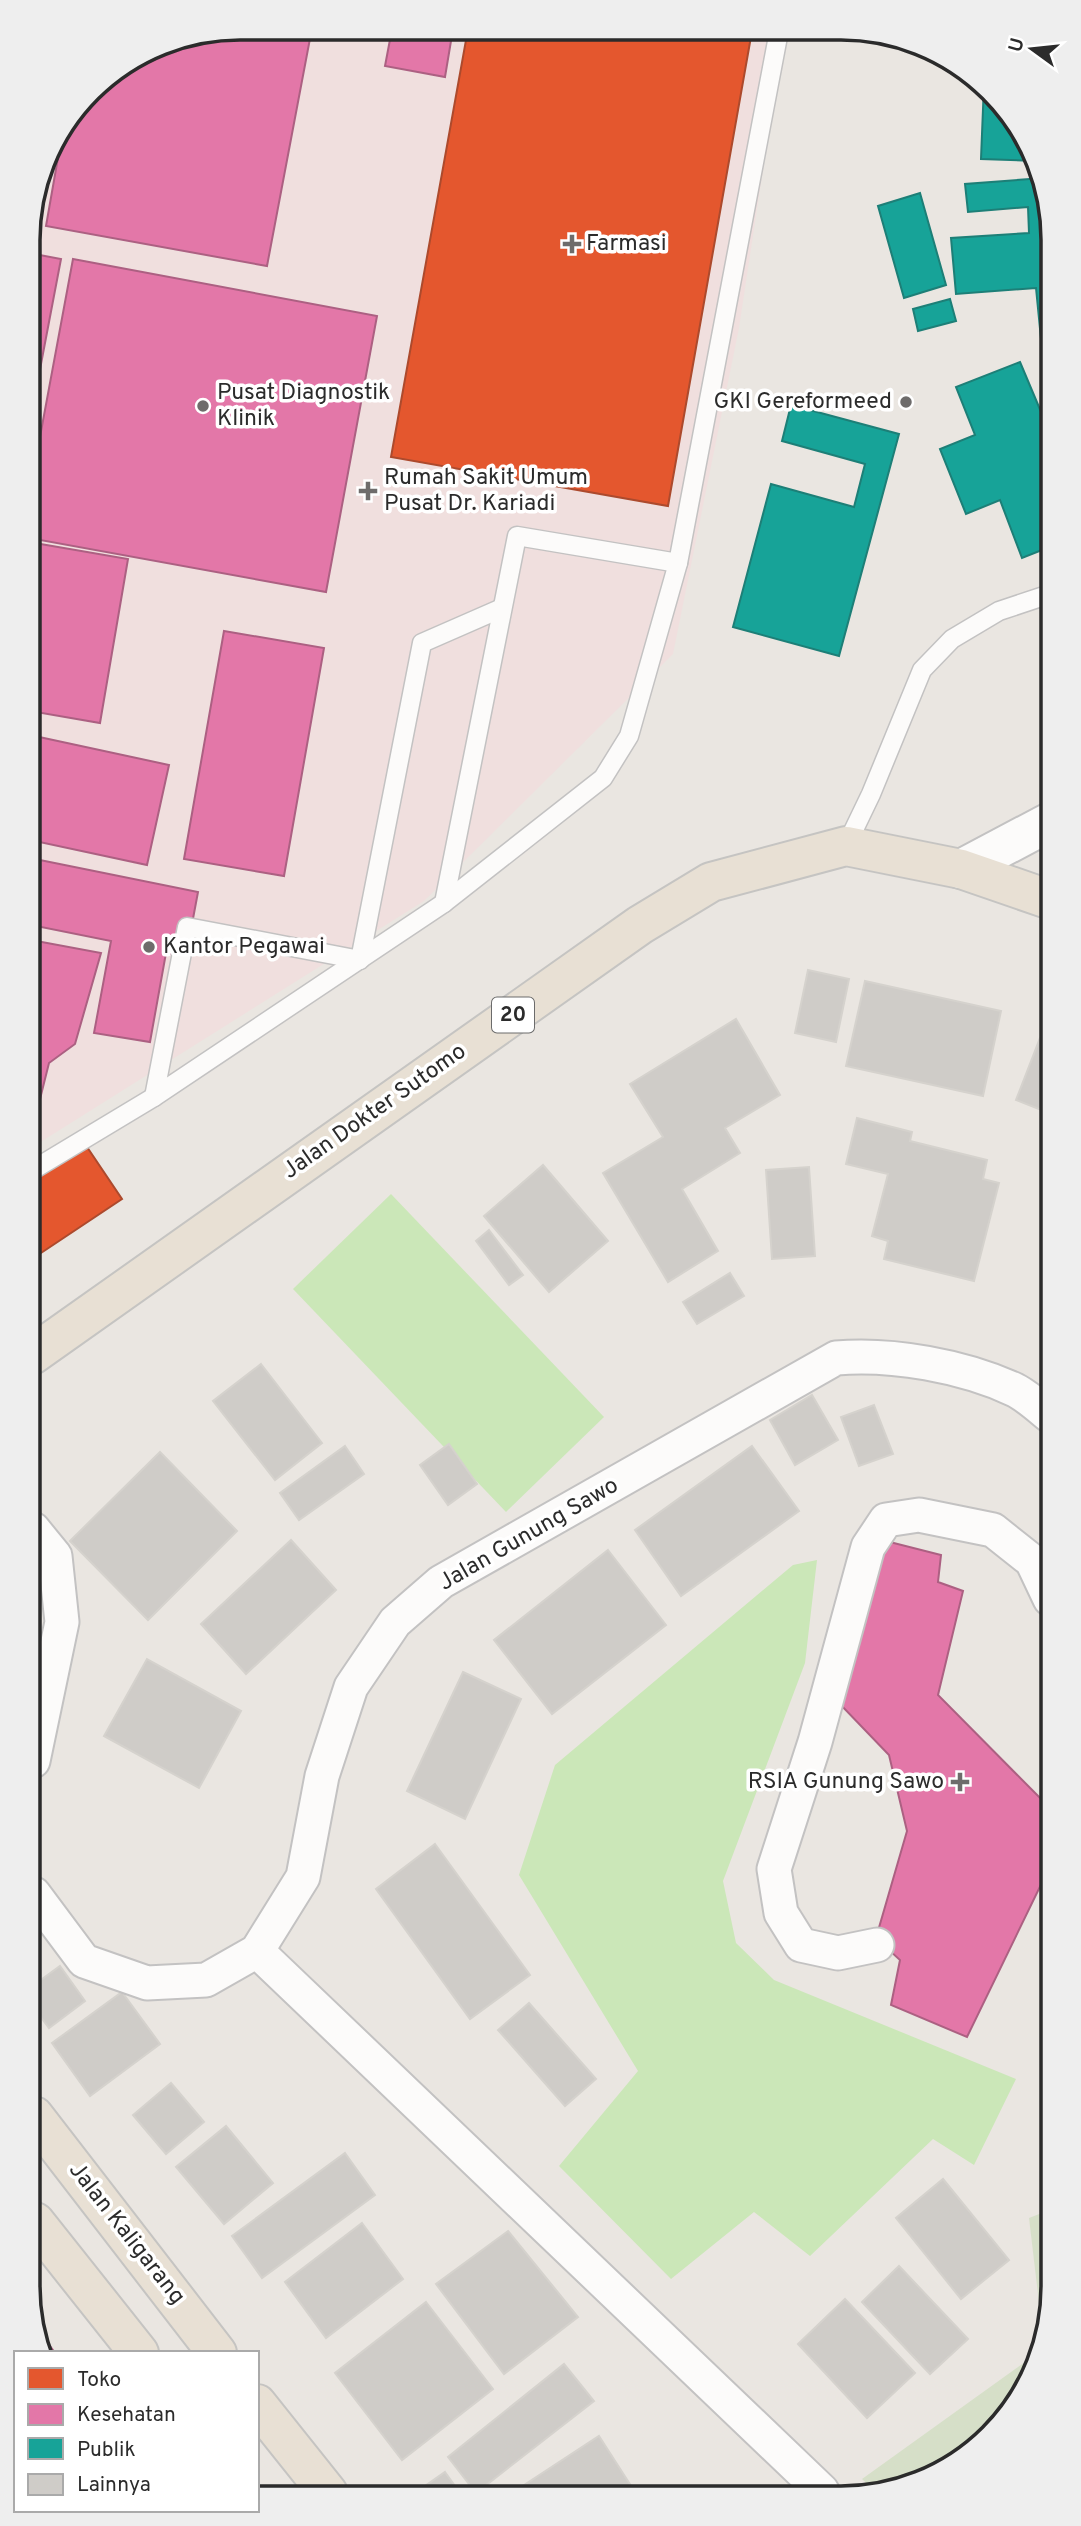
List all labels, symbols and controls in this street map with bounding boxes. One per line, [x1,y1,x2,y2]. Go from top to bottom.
north arrow [997,14,1067,84]
text: U [1004,35,1031,55]
place label: Farmasi [586,230,667,259]
marker: Farmasi [564,236,580,252]
place label: Pusat Diagnostik Klinik [217,379,390,434]
place label: GKI Gereformeed [713,388,892,417]
marker: GKI Gereformeed [898,394,914,410]
marker: Pusat Diagnostik Klinik [195,398,211,414]
place label: Rumah Sakit Umum Pusat Dr. Kariadi [384,464,588,519]
marker: Rumah Sakit Umum Pusat Dr. Kariadi [358,481,378,501]
place label: Kantor Pegawai [163,933,325,962]
marker: Kantor Pegawai [141,939,157,955]
road number: 20 [492,998,534,1032]
street label: Jalan Dokter Sutomo [278,1038,472,1186]
street label: Jalan Gunung Sawo [434,1472,624,1598]
place label: RSIA Gunung Sawo [748,1768,944,1797]
marker: RSIA Gunung Sawo [950,1772,970,1792]
street label: Jalan Kaligarang [61,2157,191,2311]
legend [14,2351,259,2512]
text: Toko [77,2367,121,2394]
text: Kesehatan [77,2402,176,2429]
text: Publik [77,2437,136,2464]
text: Lainnya [77,2472,151,2499]

